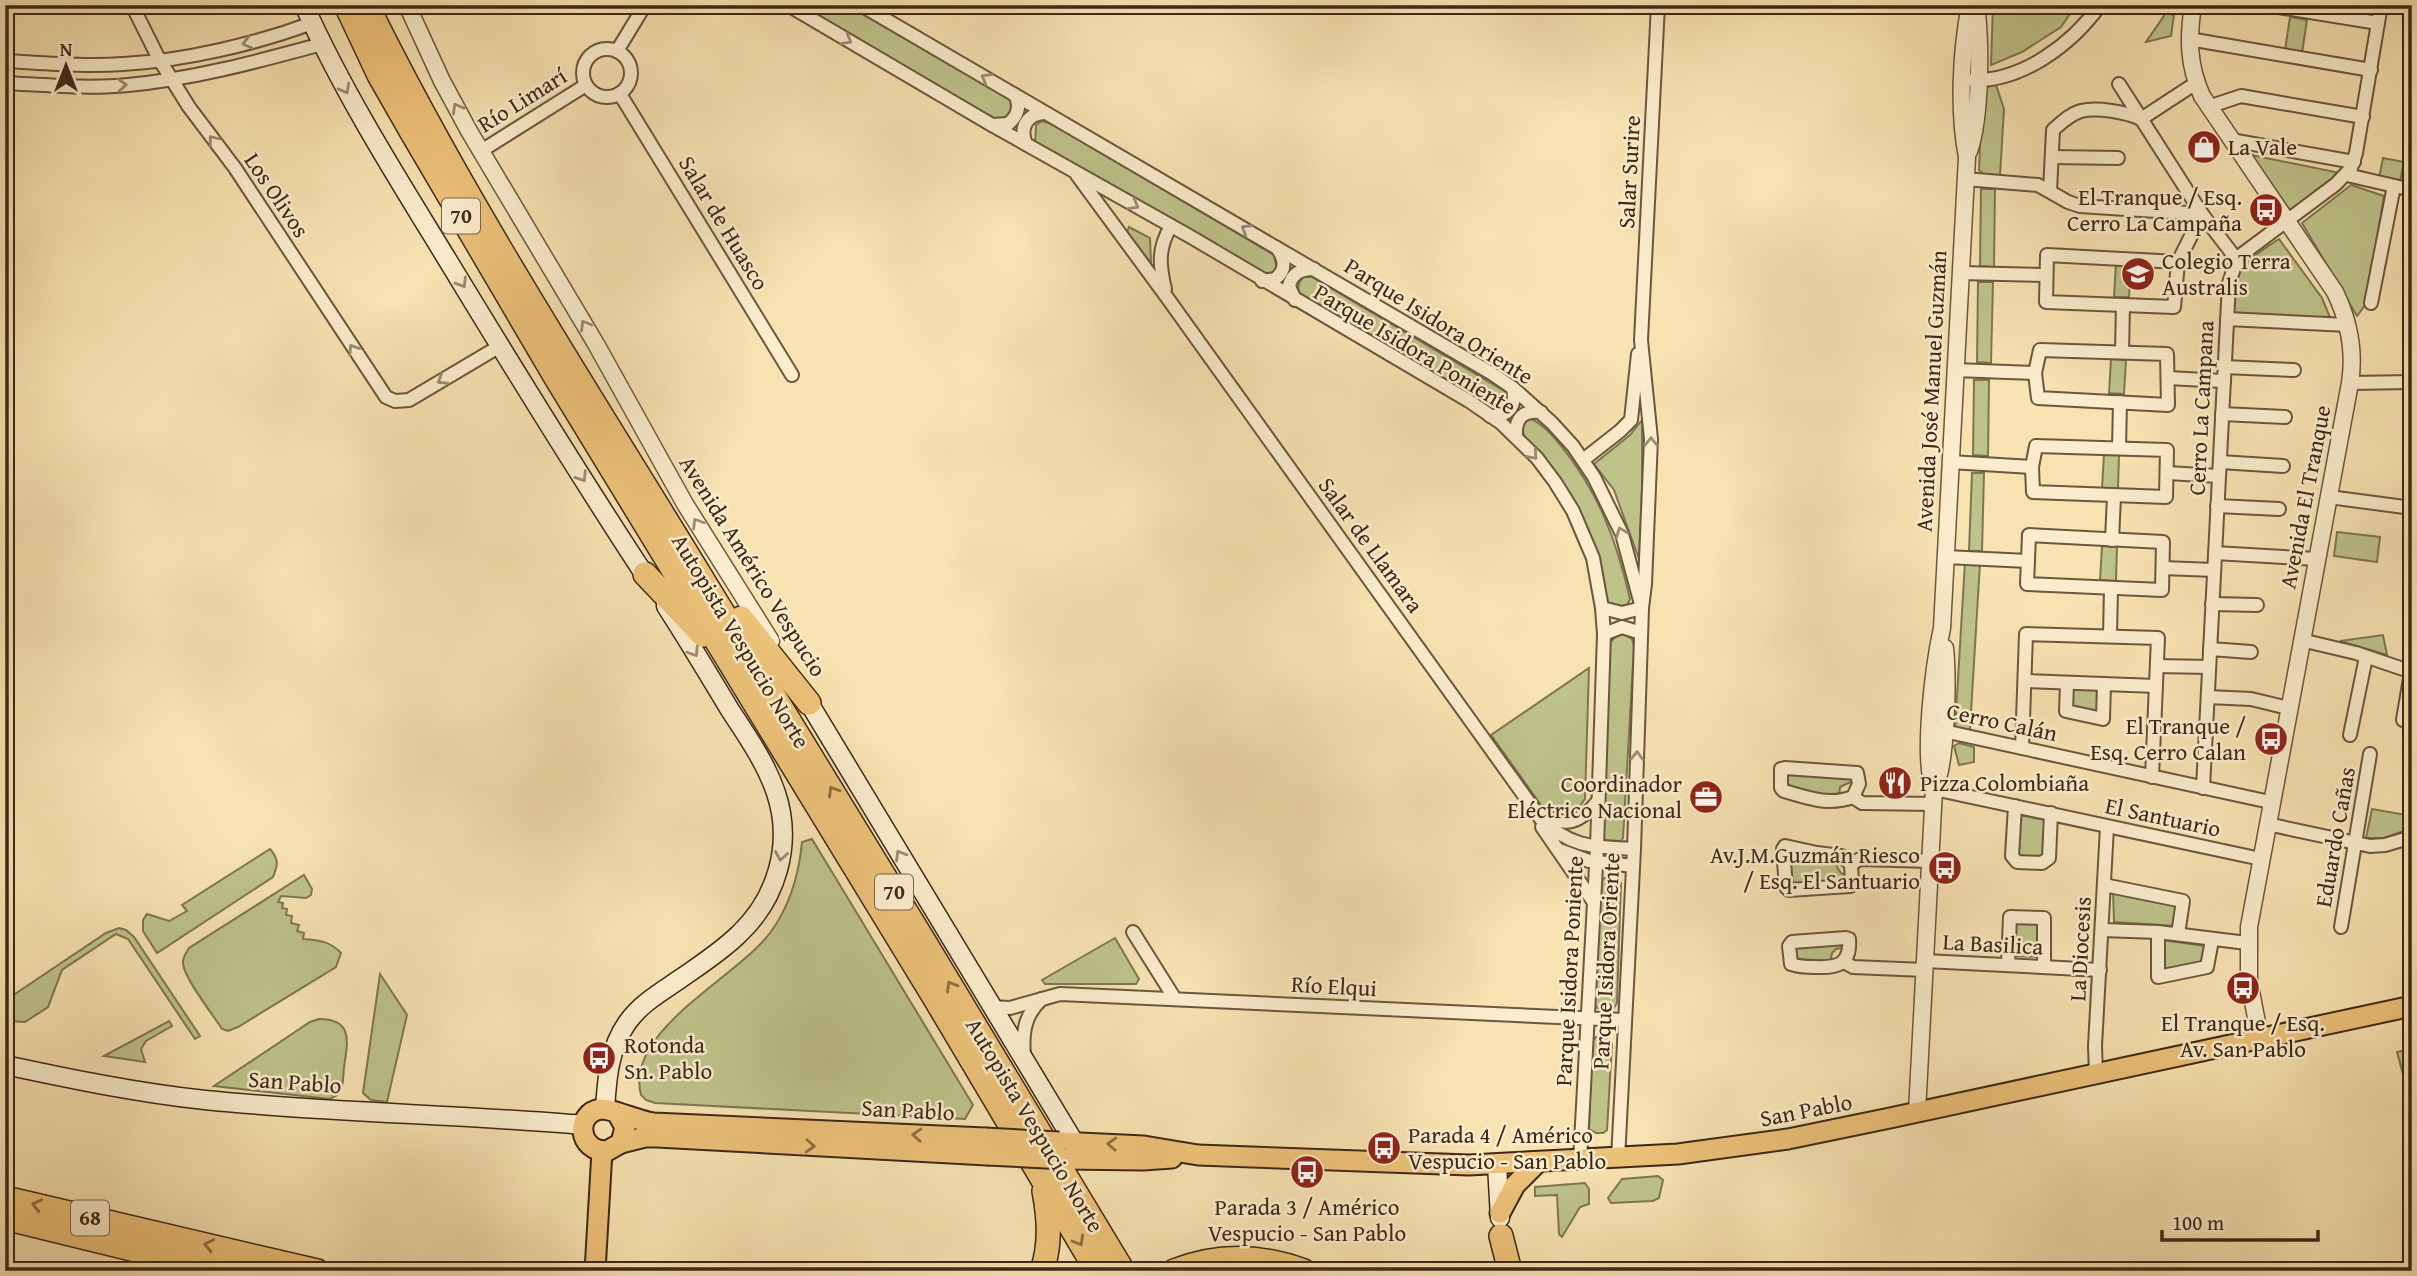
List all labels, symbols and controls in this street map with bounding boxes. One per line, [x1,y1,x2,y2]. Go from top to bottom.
north arrow [32,32,102,102]
one-way arrow [840,32,853,45]
text: N [60,35,73,63]
one-way arrow [241,35,253,49]
street label: Río Limarí [471,59,573,140]
one-way arrow [981,73,994,86]
one-way arrow [117,78,128,93]
one-way arrow [336,81,350,94]
one-way arrow [452,103,465,115]
street label: Salar Surire [1609,114,1648,230]
shop icon: La Vale [2185,128,2223,166]
place label: La Vale [2228,130,2297,163]
one-way arrow [208,135,221,147]
street label: Los Olivos [237,146,318,244]
street label: Salar de Huasco [671,149,778,296]
place label: El Tranque / Esq. Cerro La Campaña [2067,180,2242,239]
bus stop icon: El Tranque / Esq. Cerro La Campaña [2247,191,2285,229]
one-way arrow [1127,197,1139,210]
road number: 70 [442,198,480,234]
one-way arrow [1241,225,1254,238]
place label: Colegio Terra Australis [2162,244,2291,303]
street label: Parque Isidora Oriente [1338,249,1540,392]
street label: Avenida José Manuel Guzmán [1907,249,1954,533]
school or university icon: Colegio Terra Australis [2119,255,2157,293]
street label: Parque Isidora Poniente [1308,275,1523,422]
one-way arrow [454,276,467,289]
one-way arrow [580,320,593,333]
street label: Cerro La Campana [2179,320,2222,496]
one-way arrow [349,344,361,357]
one-way arrow [436,372,449,385]
street label: Avenida El Tranque [2271,402,2339,592]
one-way arrow [1643,436,1659,447]
one-way arrow [1525,447,1538,460]
street label: Avenida Américo Vespucio [672,449,835,683]
one-way arrow [573,469,586,482]
street label: Salar de Llamara [1311,470,1432,619]
one-way arrow [693,518,706,531]
one-way arrow [1615,526,1629,538]
street label: Autopista Vespucio Norte [664,527,819,754]
one-way arrow [686,645,699,658]
street label: Cerro Calán [1944,694,2061,749]
place label: El Tranque / Esq. Cerro Calan [2090,709,2246,768]
bus stop icon: El Tranque / Esq. Cerro Calan [2252,720,2290,758]
one-way arrow [1629,751,1644,762]
restaurant icon: Pizza Colombiaña [1876,764,1914,802]
street label: Eduardo Cañas [2306,764,2363,910]
place label: Pizza Colombiaña [1920,766,2089,799]
place label: Coordinador Eléctrico Nacional [1507,767,1683,826]
office icon: Coordinador Eléctrico Nacional [1687,778,1725,816]
one-way arrow [828,786,841,799]
street label: El Santuario [2102,788,2224,845]
place label: Av.J.M.Guzmán Riesco / Esq. El Santuario [1710,838,1920,897]
bus stop icon: Av.J.M.Guzmán Riesco / Esq. El Santuario [1926,849,1964,887]
one-way arrow [895,850,908,863]
one-way arrow [773,851,788,862]
street label: Parque Isidora Oriente [1583,852,1628,1070]
street label: Parque Isidora Poniente [1546,855,1591,1087]
road number: 70 [875,874,913,910]
street label: La Diocesis [2060,896,2099,1002]
street label: La Basilica [1942,924,2044,963]
street label: Río Elqui [1290,967,1378,1004]
bus stop icon: El Tranque / Esq. Av. San Pablo [2224,969,2262,1007]
one-way arrow [946,980,959,993]
place label: El Tranque / Esq. Av. San Pablo [2161,1006,2325,1065]
street label: Autopista Vespucio Norte [958,1011,1113,1238]
place label: Rotonda Sn. Pablo [624,1028,712,1087]
bus stop icon: Rotonda Sn. Pablo [580,1039,618,1077]
street label: San Pablo [247,1062,343,1101]
street label: San Pablo [1757,1084,1855,1135]
street label: San Pablo [861,1091,956,1128]
place label: Parada 4 / Américo Vespucio - San Pablo [1408,1118,1606,1177]
one-way arrow [911,1128,922,1143]
bus stop icon: Parada 4 / Américo Vespucio - San Pablo [1365,1129,1403,1167]
one-way arrow [1106,1137,1117,1152]
one-way arrow [805,1138,816,1153]
bus stop icon: Parada 3 / Américo Vespucio - San Pablo [1288,1153,1326,1191]
place label: Parada 3 / Américo Vespucio - San Pablo [1208,1190,1406,1249]
one-way arrow [31,1199,43,1214]
scale bar [2162,1199,2317,1243]
road number: 68 [71,1200,109,1236]
text: 100 m [2172,1207,2224,1238]
one-way arrow [1071,1233,1084,1246]
one-way arrow [203,1239,215,1253]

